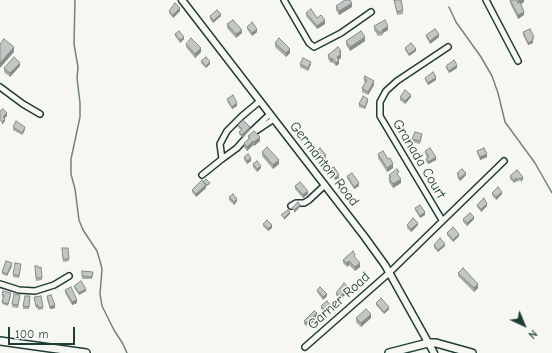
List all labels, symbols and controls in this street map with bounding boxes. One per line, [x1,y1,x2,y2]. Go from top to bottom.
street label: Granada Court [389,116,449,202]
street label: Germanton Road [286,118,362,210]
street label: Garner Road [304,269,374,333]
north arrow [504,305,544,345]
scale bar [10,319,77,345]
text: 100 m [15,327,48,341]
text: N [526,327,540,341]

